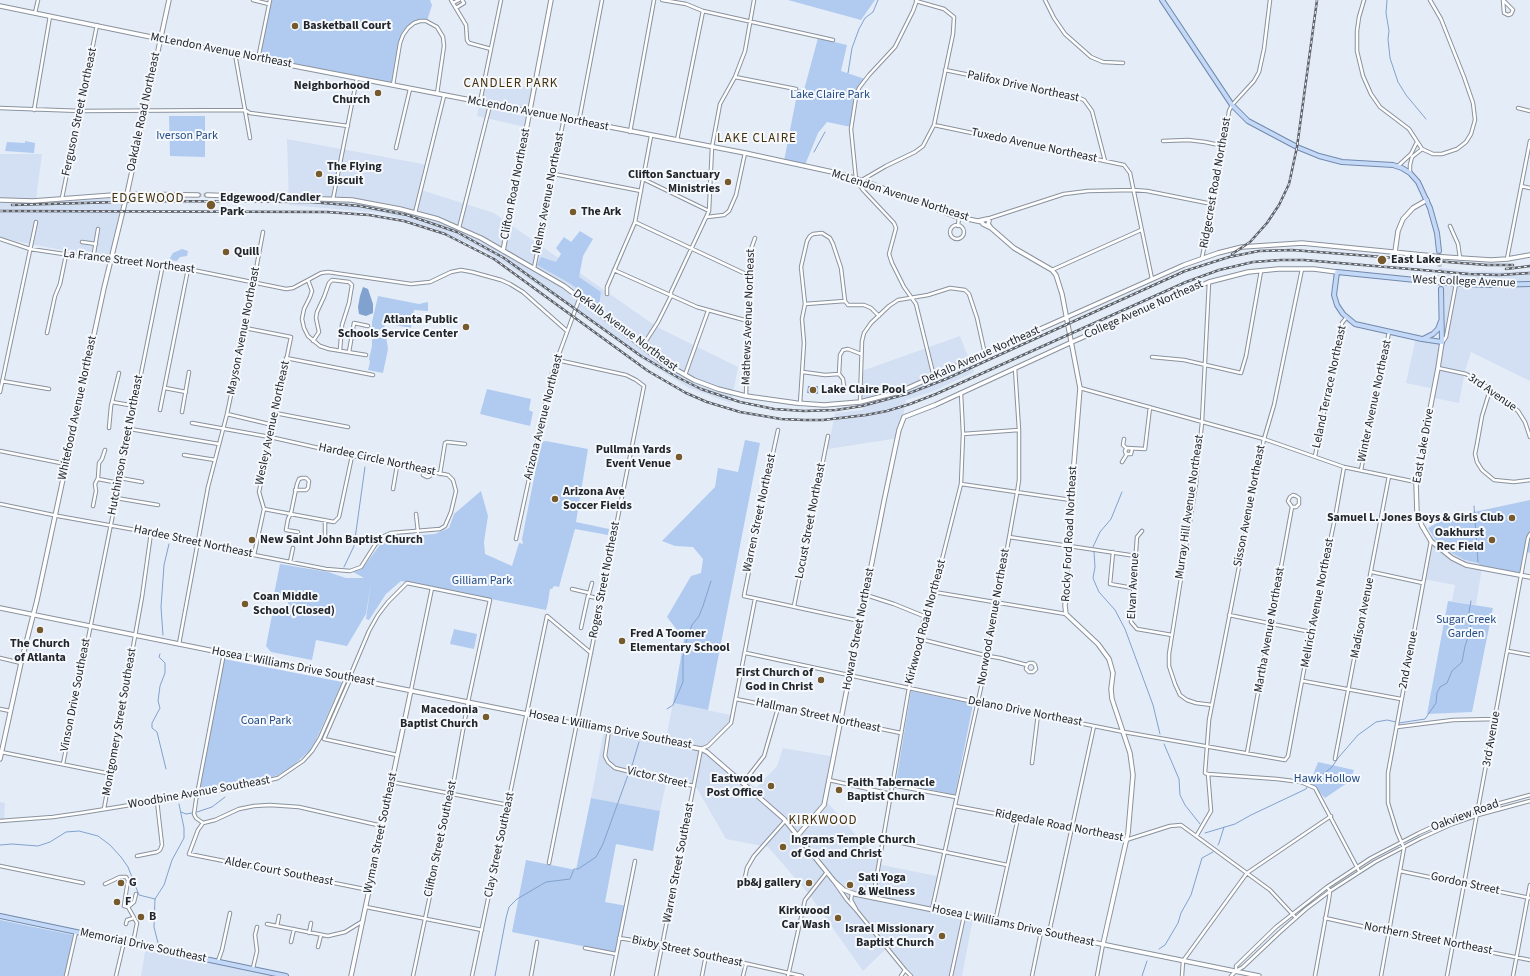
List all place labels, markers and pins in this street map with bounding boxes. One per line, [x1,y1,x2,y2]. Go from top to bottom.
place label: Basketball Court [303,19,391,33]
marker: Basketball Court [290,21,300,31]
place label: Neighborhood Church [294,79,370,107]
marker: Neighborhood Church [373,88,383,98]
place label: The Flying Biscuit [327,160,382,188]
place label: Clifton Sanctuary Ministries [628,168,720,196]
marker: The Flying Biscuit [314,169,324,179]
marker: Clifton Sanctuary Ministries [723,177,733,187]
place label: Edgewood/Candler Park [220,191,320,219]
marker: Edgewood/Candler Park [205,199,217,211]
place label: The Ark [581,205,621,219]
marker: The Ark [568,207,578,217]
place label: Quill [234,245,259,259]
marker: Quill [221,247,231,257]
place label: East Lake [1391,253,1441,267]
marker: East Lake [1376,254,1388,266]
place label: Atlanta Public Schools Service Center [338,313,458,341]
marker: Atlanta Public Schools Service Center [461,322,471,332]
place label: Lake Claire Pool [821,383,905,397]
marker: Lake Claire Pool [808,385,818,395]
place label: Pullman Yards Event Venue [596,443,671,471]
marker: Pullman Yards Event Venue [674,452,684,462]
place label: Arizona Ave Soccer Fields [563,485,632,513]
marker: Arizona Ave Soccer Fields [550,494,560,504]
place label: Samuel L. Jones Boys & Girls Club [1327,511,1504,525]
marker: Samuel L. Jones Boys & Girls Club [1507,513,1517,523]
place label: Oakhurst Rec Field [1435,526,1484,554]
place label: New Saint John Baptist Church [260,533,423,547]
marker: New Saint John Baptist Church [247,535,257,545]
marker: Oakhurst Rec Field [1487,535,1497,545]
place label: Coan Middle School (Closed) [253,590,335,618]
marker: Coan Middle School (Closed) [240,599,250,609]
marker: The Church of Atlanta [35,625,45,635]
place label: Fred A Toomer Elementary School [630,627,730,655]
marker: Fred A Toomer Elementary School [617,636,627,646]
place label: The Church of Atlanta [10,637,70,665]
place label: First Church of God in Christ [736,666,813,694]
marker: First Church of God in Christ [816,675,826,685]
place label: Macedonia Baptist Church [400,703,478,731]
marker: Macedonia Baptist Church [481,712,491,722]
place label: Eastwood Post Office [707,772,763,800]
place label: Faith Tabernacle Baptist Church [847,776,935,804]
marker: Eastwood Post Office [766,781,776,791]
marker: Faith Tabernacle Baptist Church [834,785,844,795]
place label: Ingrams Temple Church of God and Christ [791,833,916,861]
marker: Ingrams Temple Church of God and Christ [778,842,788,852]
place label: Sati Yoga & Wellness [858,871,915,899]
place label: G [129,876,137,890]
place label: pb&j gallery [737,876,801,890]
marker: G [116,878,126,888]
marker: pb&j gallery [804,878,814,888]
marker: Sati Yoga & Wellness [845,880,855,890]
place label: F [125,895,131,909]
marker: F [112,897,122,907]
place label: Kirkwood Car Wash [779,904,830,932]
place label: B [149,910,156,924]
marker: B [136,912,146,922]
marker: Kirkwood Car Wash [833,913,843,923]
place label: Israel Missionary Baptist Church [845,922,934,950]
marker: Israel Missionary Baptist Church [937,931,947,941]

